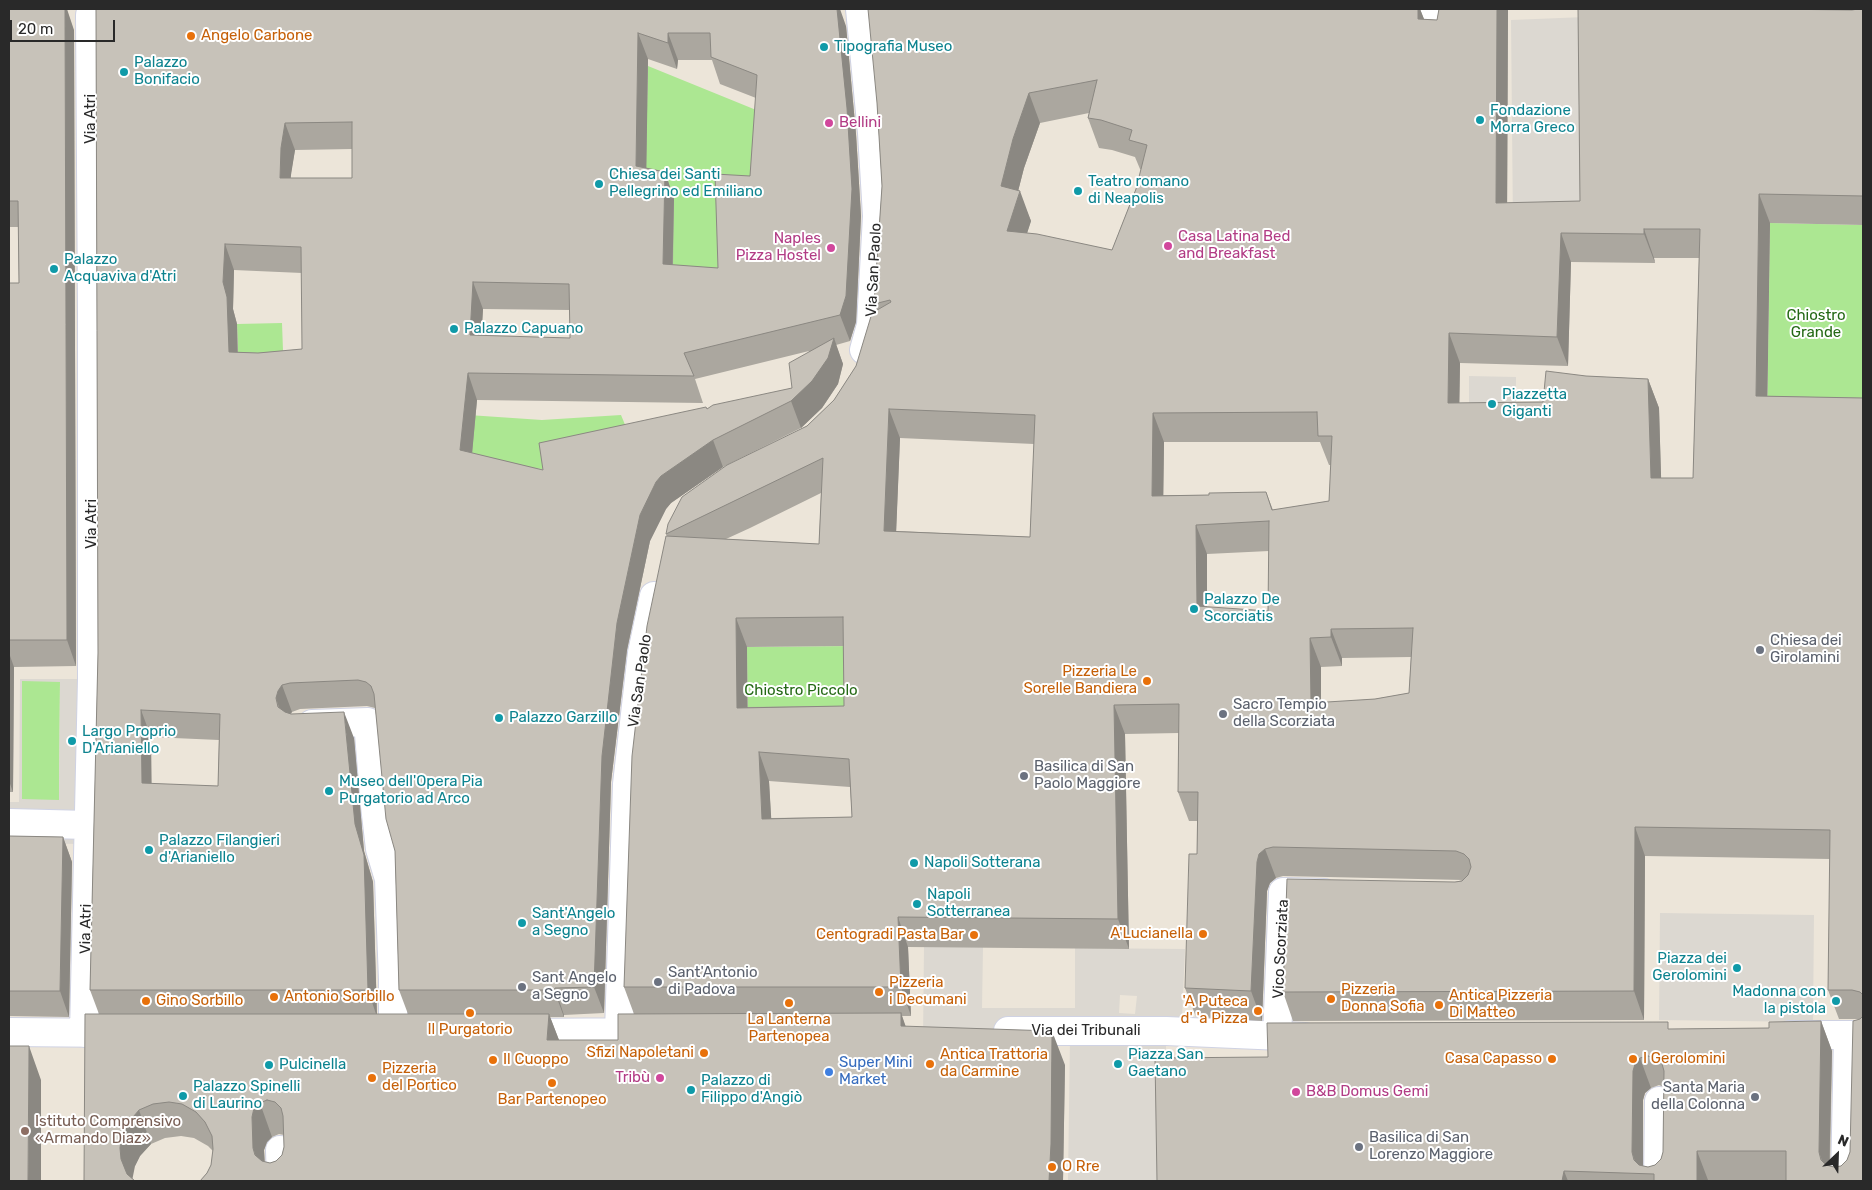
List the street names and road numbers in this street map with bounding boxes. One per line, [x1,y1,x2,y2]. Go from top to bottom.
street label: Via Atri [82,94,100,144]
street label: Via San Paolo [863,222,885,318]
street label: Via Atri [83,499,101,549]
street label: Via San Paolo [625,633,655,729]
street label: Vico Scorziata [1269,899,1293,999]
street label: Via Atri [77,904,95,954]
street label: Via dei Tribunali [1031,1022,1141,1040]

